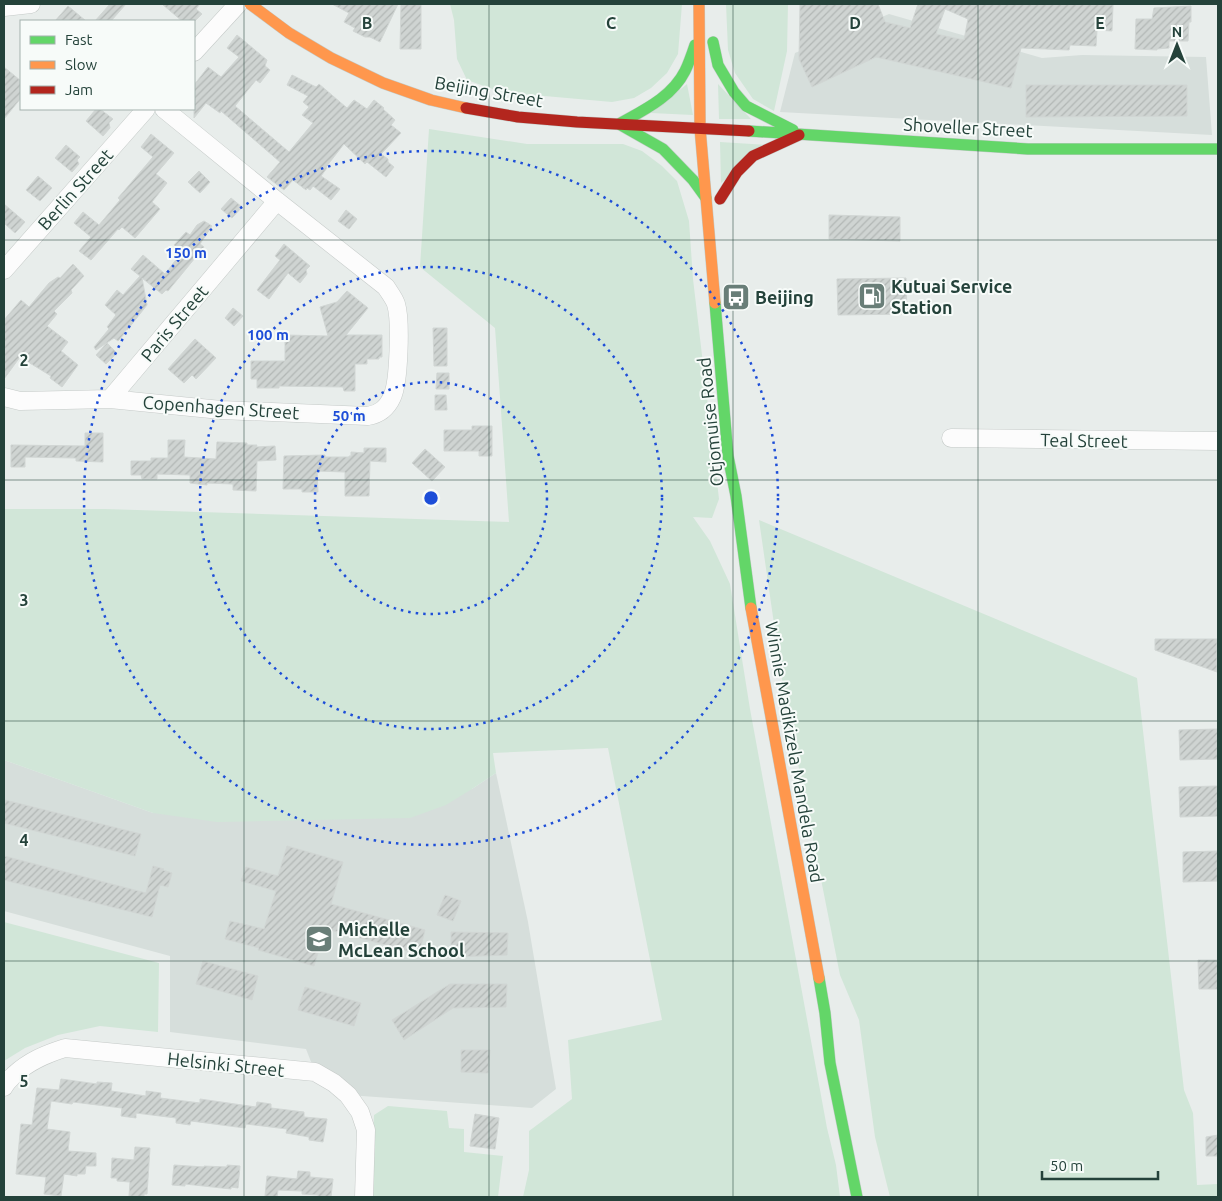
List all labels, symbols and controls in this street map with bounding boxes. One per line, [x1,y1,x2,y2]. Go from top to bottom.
text: B [362,14,372,32]
text: C [606,14,616,32]
text: D [849,14,861,32]
text: E [1095,14,1105,32]
legend [20,20,195,110]
north arrow [1152,20,1202,70]
text: N [1172,24,1182,40]
text: Fast [65,31,93,48]
text: Slow [65,56,98,73]
street label: Beijing Street [433,72,545,110]
text: Jam [65,81,93,98]
street label: Shoveller Street [903,114,1033,140]
street label: Berlin Street [33,144,117,234]
text: 150 m [165,244,207,261]
place label: Kutuai Service Station [891,276,1012,317]
street label: Paris Street [136,281,212,365]
fuel station icon: Kutuai Service Station [857,281,887,311]
bus stop icon: Beijing [721,282,751,312]
place label: Beijing [755,287,814,307]
text: 100 m [247,326,289,343]
text: 2 [19,351,29,369]
street label: Otjomuise Road [693,357,727,487]
street label: Copenhagen Street [142,392,300,422]
text: 50 m [332,407,366,424]
street label: Teal Street [1040,429,1128,451]
centre of rings [422,489,440,507]
text: 3 [19,591,29,609]
street label: Winnie Madikizela Mandela Road [762,620,828,884]
text: 4 [19,831,29,849]
place label: Michelle McLean School [338,919,465,960]
school or university icon: Michelle McLean School [304,924,334,954]
street label: Helsinki Street [167,1048,285,1080]
text: 5 [19,1072,29,1090]
scale bar [1042,1148,1158,1180]
text: 50 m [1050,1157,1083,1174]

